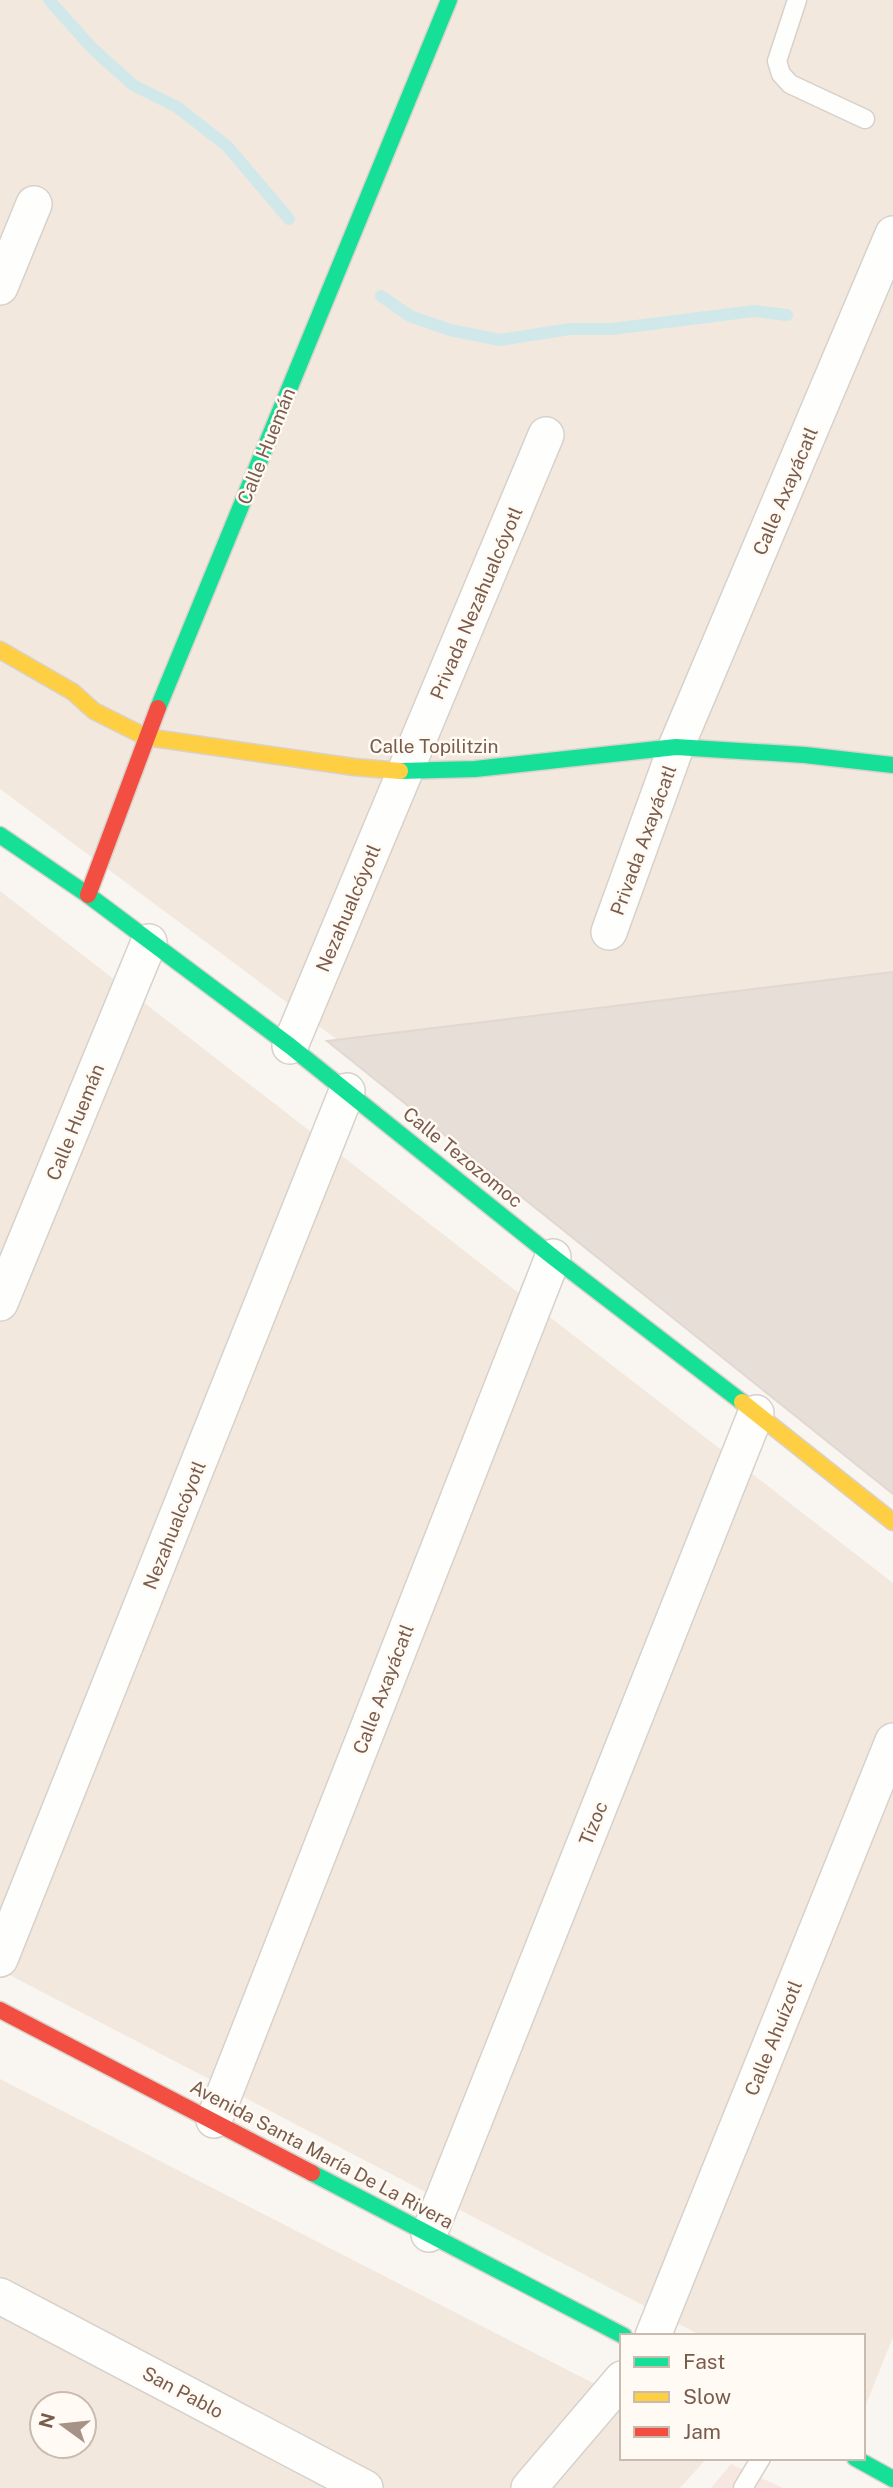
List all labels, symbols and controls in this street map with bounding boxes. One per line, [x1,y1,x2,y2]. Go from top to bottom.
street label: Calle Huemán [233,385,299,507]
street label: Calle Axayácatl [748,424,822,558]
street label: Privada Nezahualcóyotl [425,503,527,703]
street label: Calle Topilitzin [370,735,498,757]
street label: Privada Axayácatl [606,762,680,918]
street label: Nezahualcóyotl [311,841,385,975]
street label: Calle Huemán [42,1061,108,1183]
street label: Calle Tezozomoc [399,1102,527,1212]
street label: Nezahualcóyotl [138,1458,210,1592]
street label: Calle Axayácatl [348,1621,418,1757]
street label: Tízoc [574,1798,612,1848]
street label: Calle Ahuízotl [740,1977,806,2099]
street label: Avenida Santa María De La Rivera [187,2075,457,2233]
legend [620,2334,865,2460]
text: Fast [683,2349,725,2374]
street label: San Pablo [139,2362,227,2422]
text: Slow [683,2384,731,2409]
north arrow [28,2390,98,2460]
text: N [34,2411,59,2431]
text: Jam [683,2419,721,2444]

